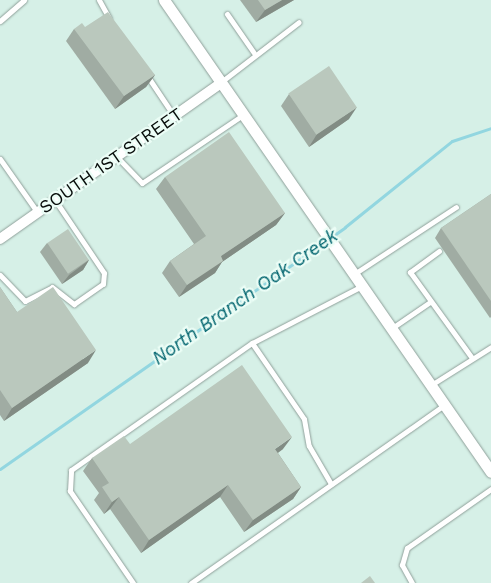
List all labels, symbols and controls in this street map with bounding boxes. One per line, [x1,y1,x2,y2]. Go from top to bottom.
street label: SOUTH 1ST STREET [35,103,187,219]
water label: North Branch Oak Creek [148,224,342,370]

